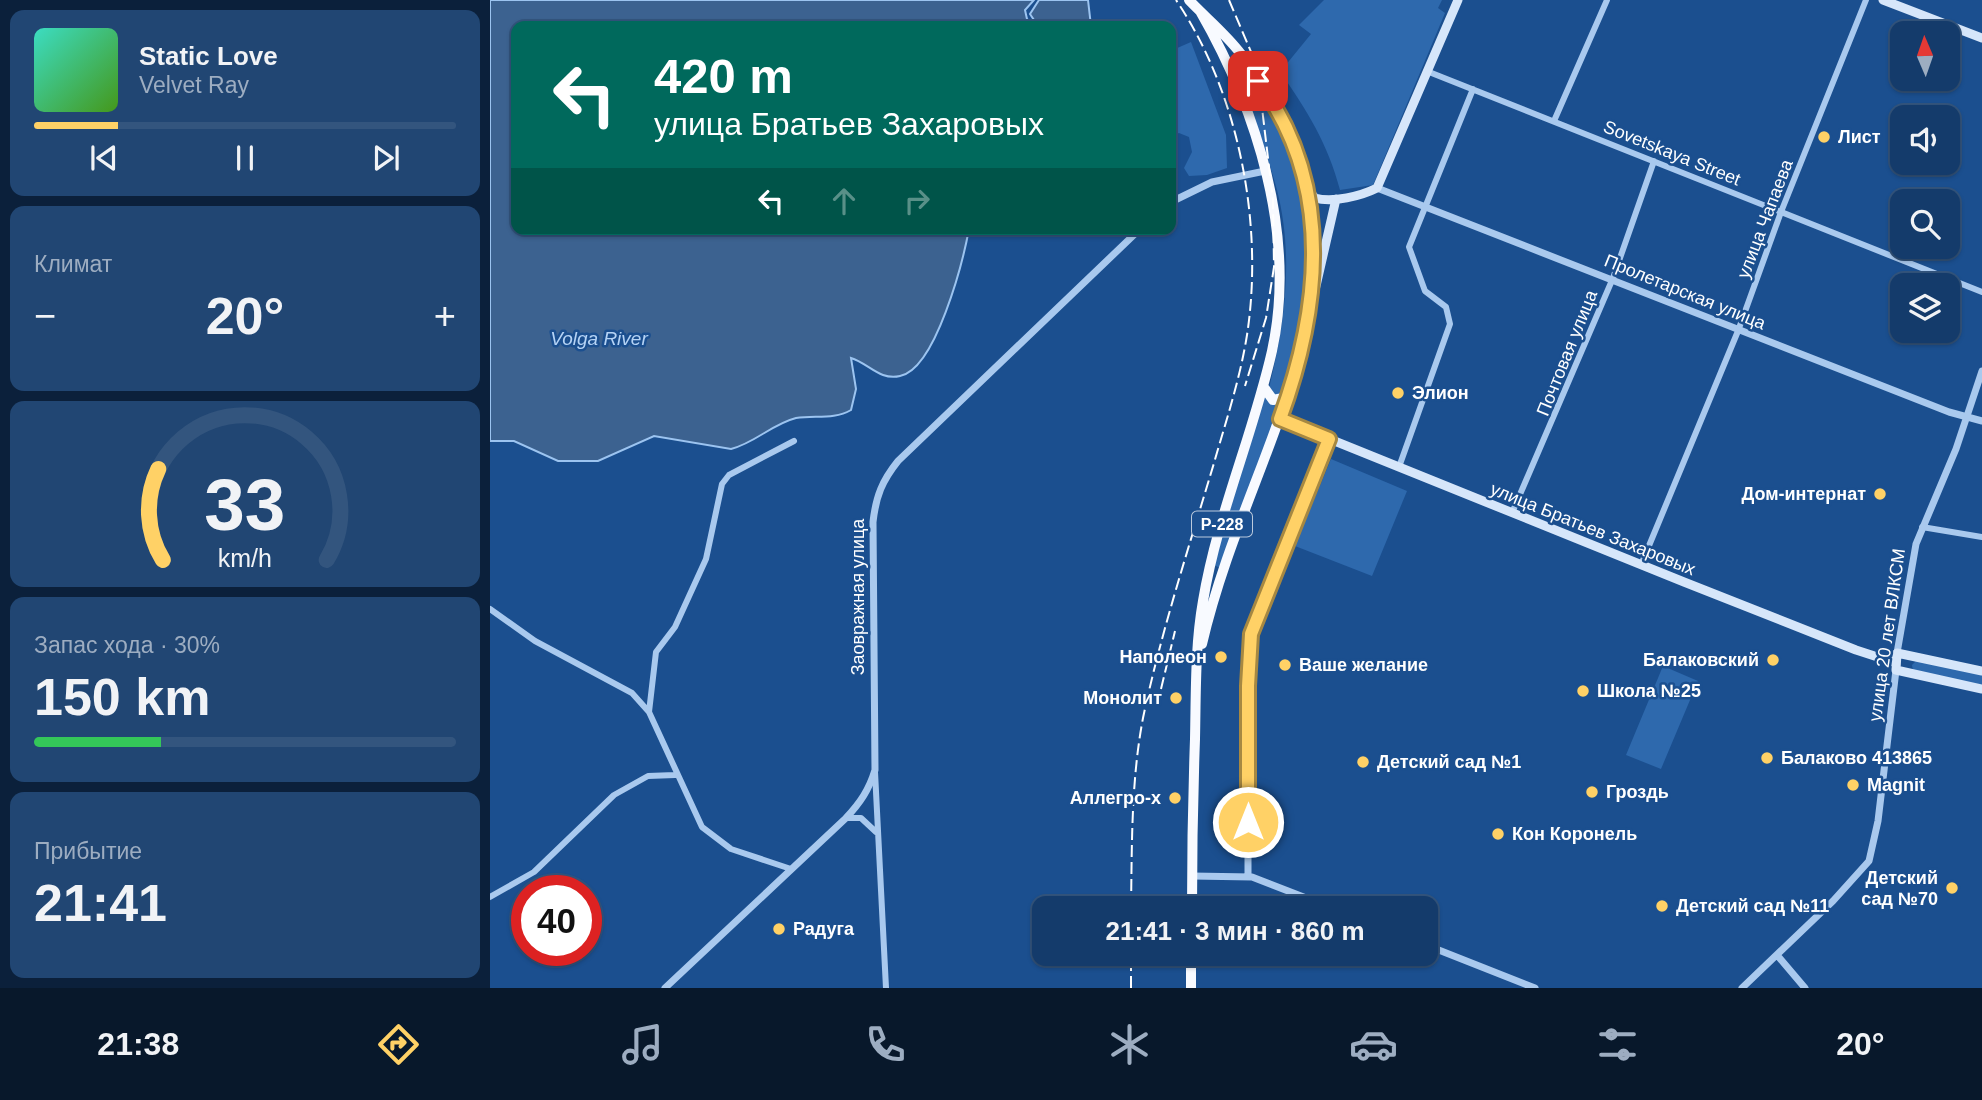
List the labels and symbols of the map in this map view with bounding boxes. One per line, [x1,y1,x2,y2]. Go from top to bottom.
north arrow [1890,21,1960,91]
pin [1228,51,1288,111]
street label: Sovetskaya Street [1601,116,1743,190]
place label: Лист [1838,127,1881,147]
marker: Лист [1816,129,1832,145]
street label: улица Чапаева [1733,156,1797,281]
street label: Пролетарская улица [1601,251,1769,334]
street label: Почтовая улица [1533,286,1602,419]
water label: Volga River [550,328,648,349]
place label: Элион [1412,383,1469,403]
marker: Элион [1390,385,1406,401]
street label: улица Братьев Захаровых [1488,479,1698,579]
place label: Дом-интернат [1741,484,1866,504]
marker: Дом-интернат [1872,486,1888,502]
road number: Р-228 [1192,512,1252,537]
street label: Заовражная улица [848,518,868,675]
street label: улица 20 лет ВЛКСМ [1865,547,1909,723]
place label: Наполеон [1119,647,1207,667]
marker: Наполеон [1213,649,1229,665]
place label: Балаковский [1643,650,1759,670]
marker: Балаковский [1765,652,1781,668]
place label: Ваше желание [1299,655,1428,675]
marker: Ваше желание [1277,657,1293,673]
place label: Школа №25 [1597,681,1701,701]
marker: Школа №25 [1575,683,1591,699]
place label: Монолит [1083,688,1162,708]
marker: Монолит [1168,690,1184,706]
place label: Балаково 413865 [1781,748,1932,768]
marker: Балаково 413865 [1759,750,1775,766]
place label: Детский сад №1 [1377,752,1521,772]
marker: Детский сад №1 [1355,754,1371,770]
place label: Magnit [1867,775,1925,795]
marker: Magnit [1845,777,1861,793]
place label: Гроздь [1606,782,1669,802]
marker: Гроздь [1584,784,1600,800]
position arrow [1211,785,1285,859]
place label: Аллегро-х [1070,788,1161,808]
marker: Аллегро-х [1167,790,1183,806]
place label: Кон Коронель [1512,824,1637,844]
marker: Кон Коронель [1490,826,1506,842]
place label: Детский сад №70 [1861,868,1938,909]
speed limit sign: 40 [511,875,602,966]
marker: Детский сад №70 [1944,880,1960,896]
place label: Детский сад №11 [1676,896,1829,916]
marker: Детский сад №11 [1654,898,1670,914]
place label: Радуга [793,919,855,939]
marker: Радуга [771,921,787,937]

